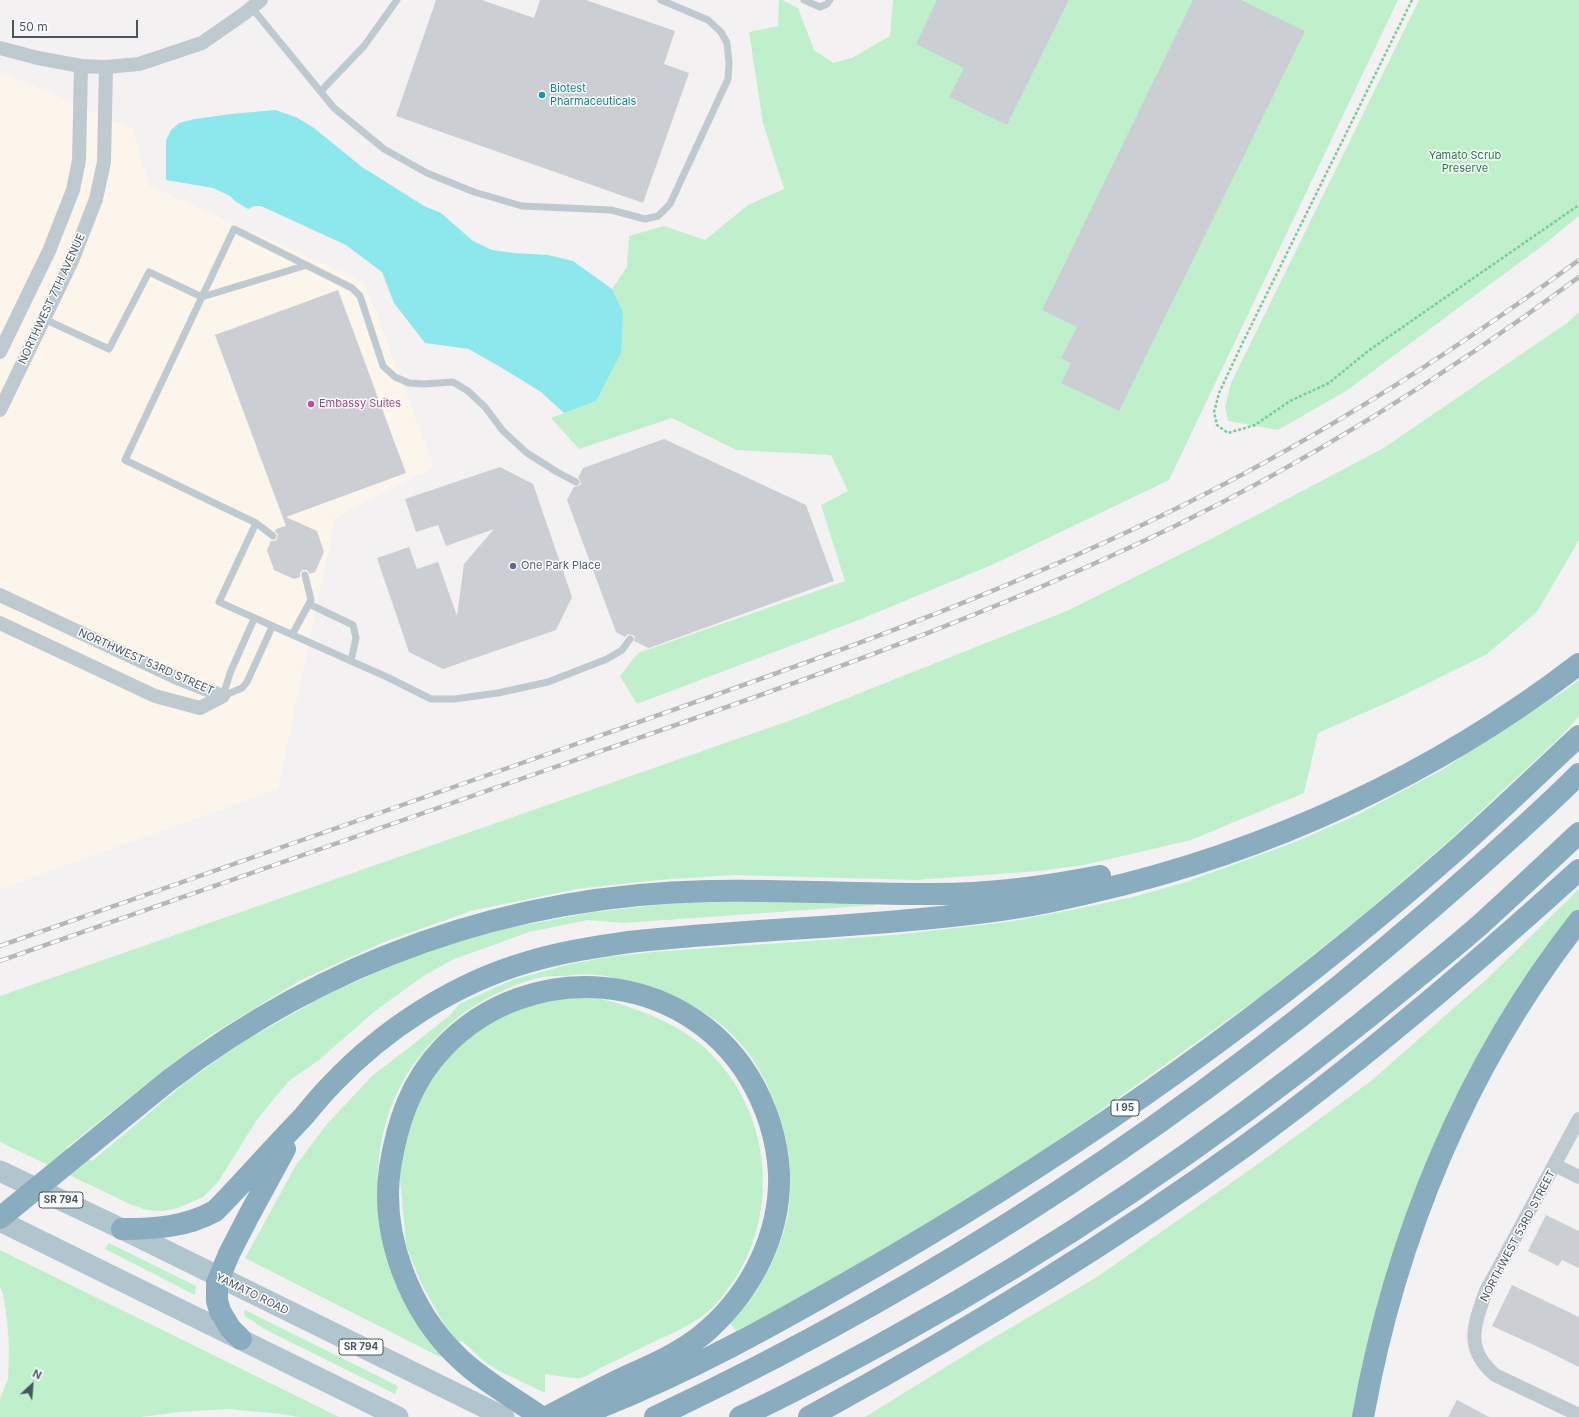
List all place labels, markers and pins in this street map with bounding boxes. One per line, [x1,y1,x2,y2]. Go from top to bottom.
place label: Biotest Pharmaceuticals [550,82,636,108]
marker: Biotest Pharmaceuticals [537,90,547,100]
place label: Embassy Suites [319,397,401,411]
marker: Embassy Suites [306,399,316,409]
place label: One Park Place [521,559,601,573]
marker: One Park Place [508,561,518,571]

